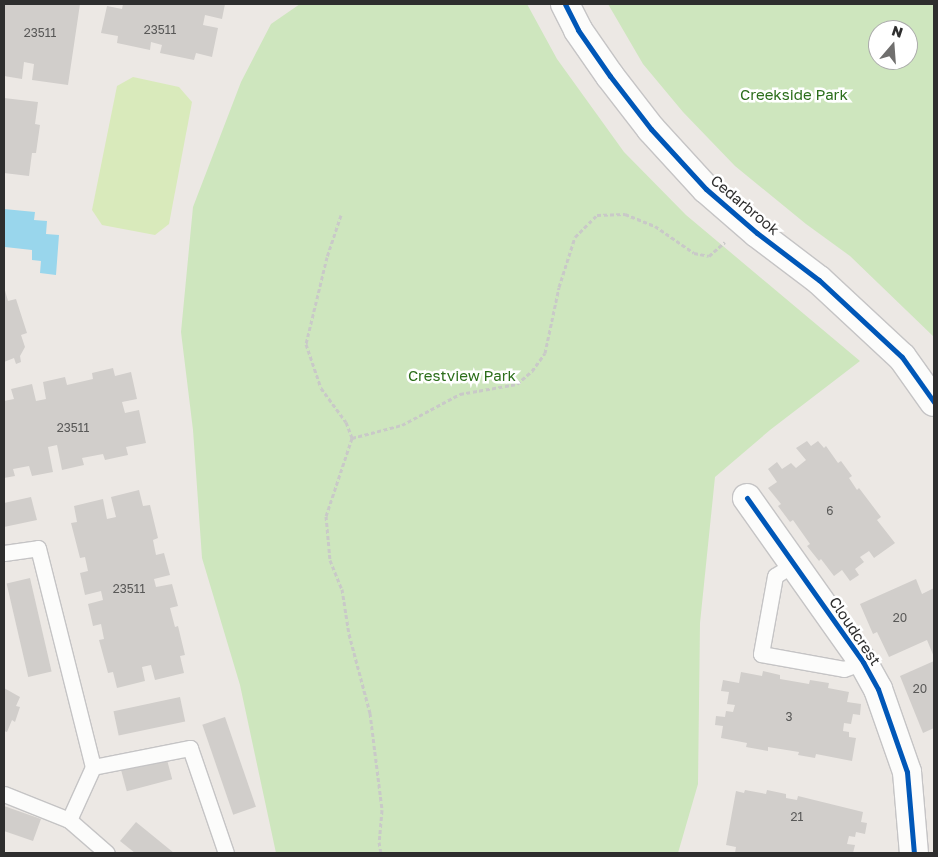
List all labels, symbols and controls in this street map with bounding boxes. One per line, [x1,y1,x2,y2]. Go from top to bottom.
north arrow [868,20,918,70]
text: N [890,21,905,41]
house number: 23511 [144,23,176,37]
house number: 23511 [24,26,56,40]
park label: Creekside Park [740,86,848,104]
street label: Cedarbrook [707,171,783,239]
park label: Crestview Park [408,367,516,385]
house number: 23511 [57,421,89,435]
house number: 6 [826,504,834,518]
house number: 23511 [113,582,145,596]
street label: Cloudcrest [826,593,884,669]
house number: 20 [893,611,907,625]
house number: 20 [913,682,927,696]
house number: 3 [785,710,793,724]
house number: 21 [791,810,803,824]

